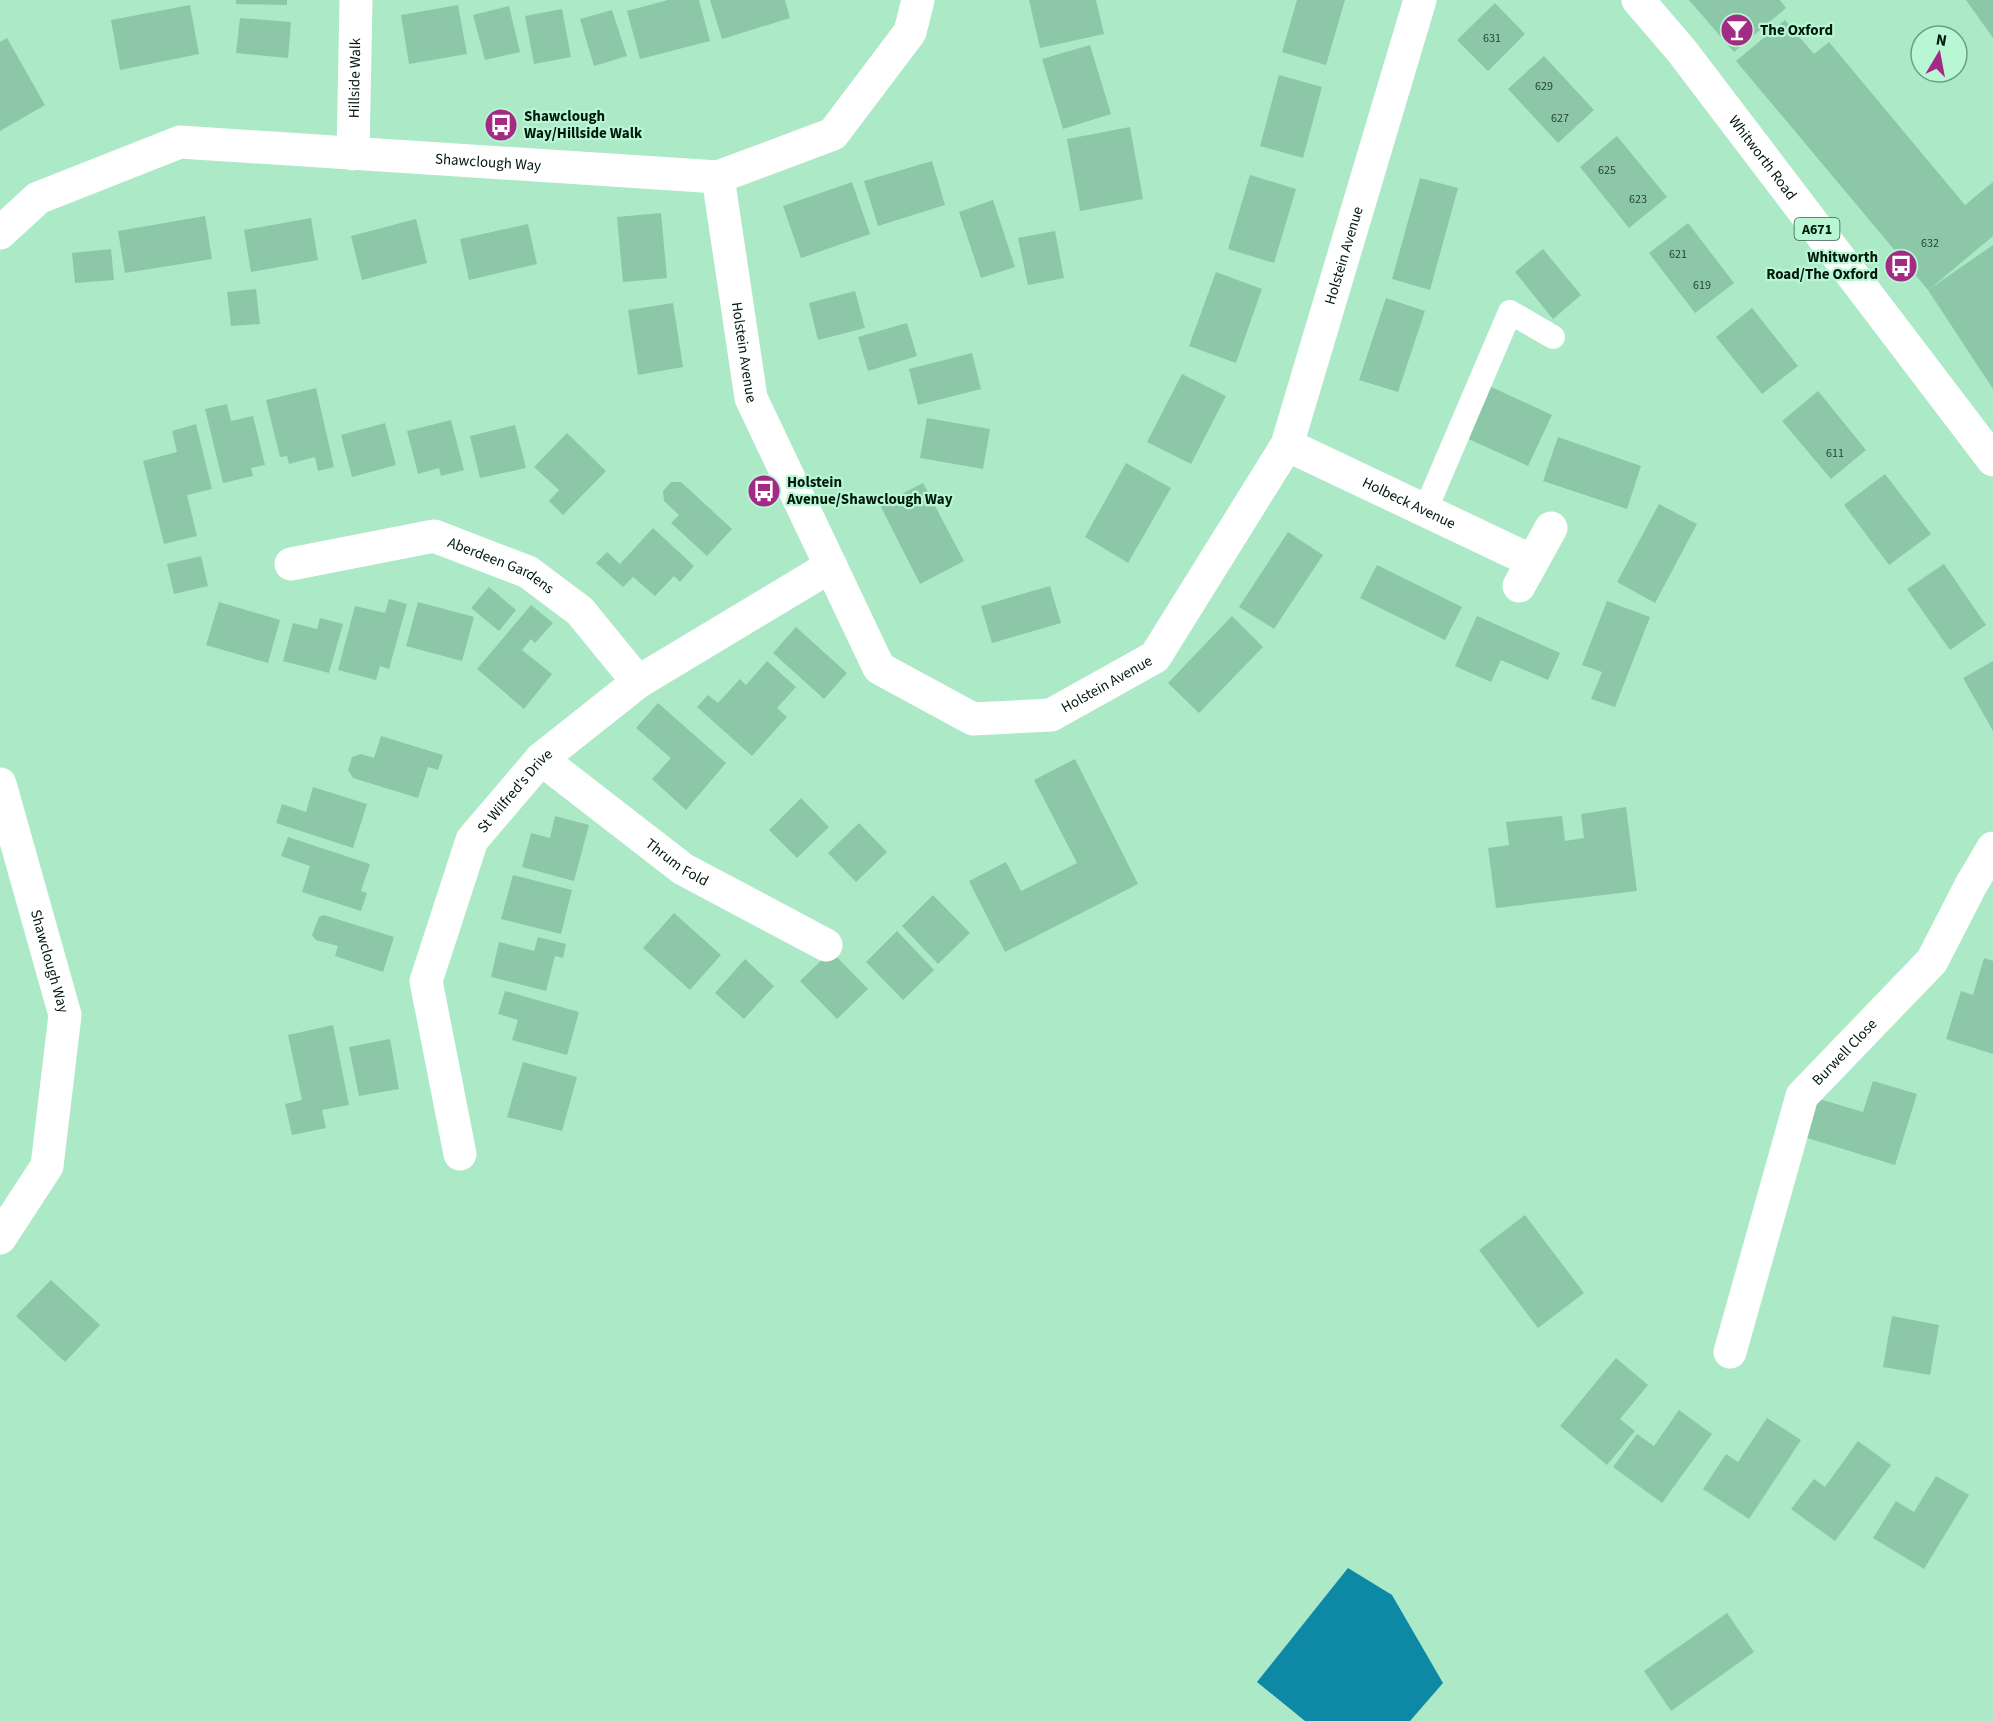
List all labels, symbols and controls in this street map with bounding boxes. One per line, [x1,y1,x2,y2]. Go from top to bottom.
bar icon: The Oxford [1719,12,1755,48]
place label: The Oxford [1760,20,1833,41]
north arrow [1909,24,1969,84]
text: N [1934,28,1949,52]
house number: 631 [1483,30,1501,47]
street label: Hillside Walk [344,37,366,118]
house number: 629 [1535,78,1553,95]
place label: Shawclough Way/Hillside Walk [524,106,643,144]
bus stop icon: Shawclough Way/Hillside Walk [483,107,519,143]
house number: 627 [1551,110,1569,127]
street label: Whitworth Road [1723,111,1801,204]
street label: Shawclough Way [434,149,542,176]
house number: 625 [1598,162,1616,179]
house number: 623 [1629,191,1647,208]
street label: Holstein Avenue [1320,204,1369,307]
road number: A671 [1794,218,1840,240]
house number: 632 [1921,235,1939,252]
house number: 621 [1669,246,1687,263]
place label: Whitworth Road/The Oxford [1766,247,1878,285]
bus stop icon: Whitworth Road/The Oxford [1883,248,1919,284]
house number: 619 [1693,277,1711,294]
street label: Holstein Avenue [726,300,762,407]
house number: 611 [1826,445,1844,462]
place label: Holstein Avenue/Shawclough Way [786,472,953,510]
street label: Holbeck Avenue [1359,472,1459,534]
bus stop icon: Holstein Avenue/Shawclough Way [746,473,782,509]
street label: Aberdeen Gardens [445,532,558,599]
street label: Holstein Avenue [1058,651,1156,718]
street label: St Wilfred's Drive [473,744,557,838]
street label: Thrum Fold [641,834,712,892]
street label: Shawclough Way [25,907,74,1015]
street label: Burwell Close [1807,1014,1882,1090]

